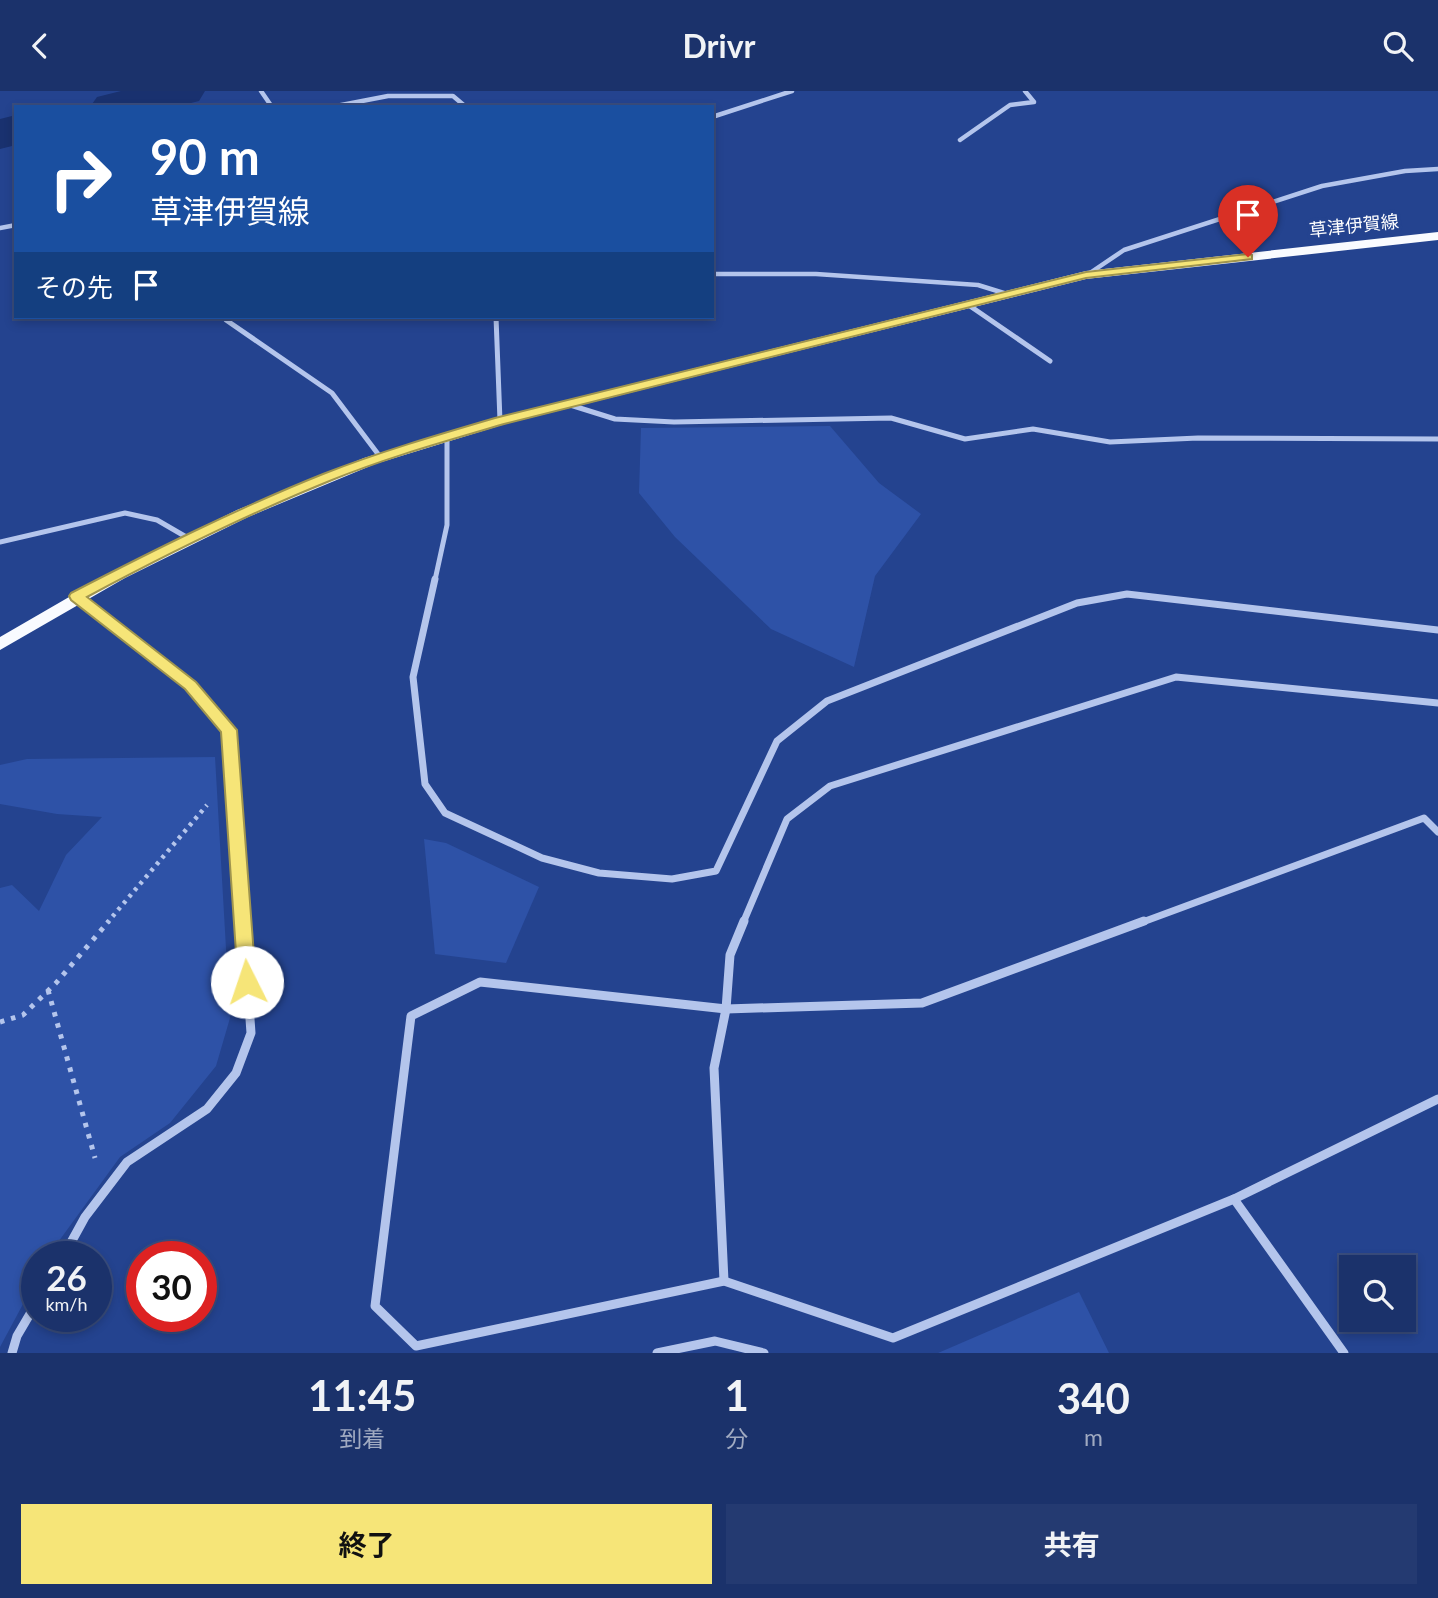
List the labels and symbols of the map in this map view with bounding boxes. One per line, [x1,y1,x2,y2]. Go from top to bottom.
pin [1218,185,1278,257]
street label: 草津伊賀線 [1308,209,1400,241]
position arrow [210,945,284,1019]
speed limit sign: 30 [126,1241,217,1332]

